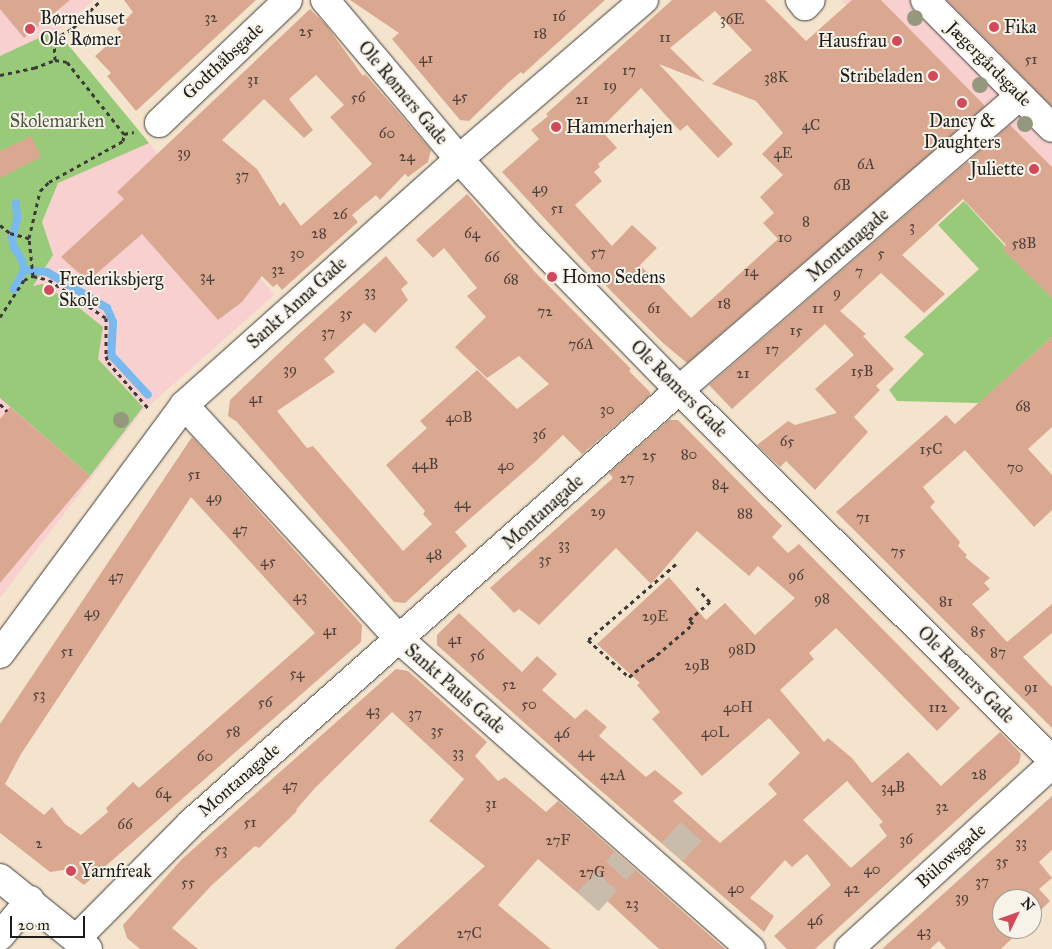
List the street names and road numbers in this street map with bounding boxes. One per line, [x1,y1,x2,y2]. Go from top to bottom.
street label: Jægergårdsgade [942,17,1036,111]
street label: Godthåbsgade [178,18,268,104]
street label: Ole Rømers Gade [353,37,453,149]
street label: Montanagade [803,204,893,286]
street label: Sankt Anna Gade [243,253,351,353]
street label: Ole Rømers Gade [626,336,732,442]
street label: Montanagade [498,470,588,554]
street label: Ole Rømers Gade [913,622,1019,728]
street label: Sankt Pauls Gade [400,640,510,738]
street label: Montanagade [194,739,284,821]
street label: Bülowsgade [912,819,990,893]

